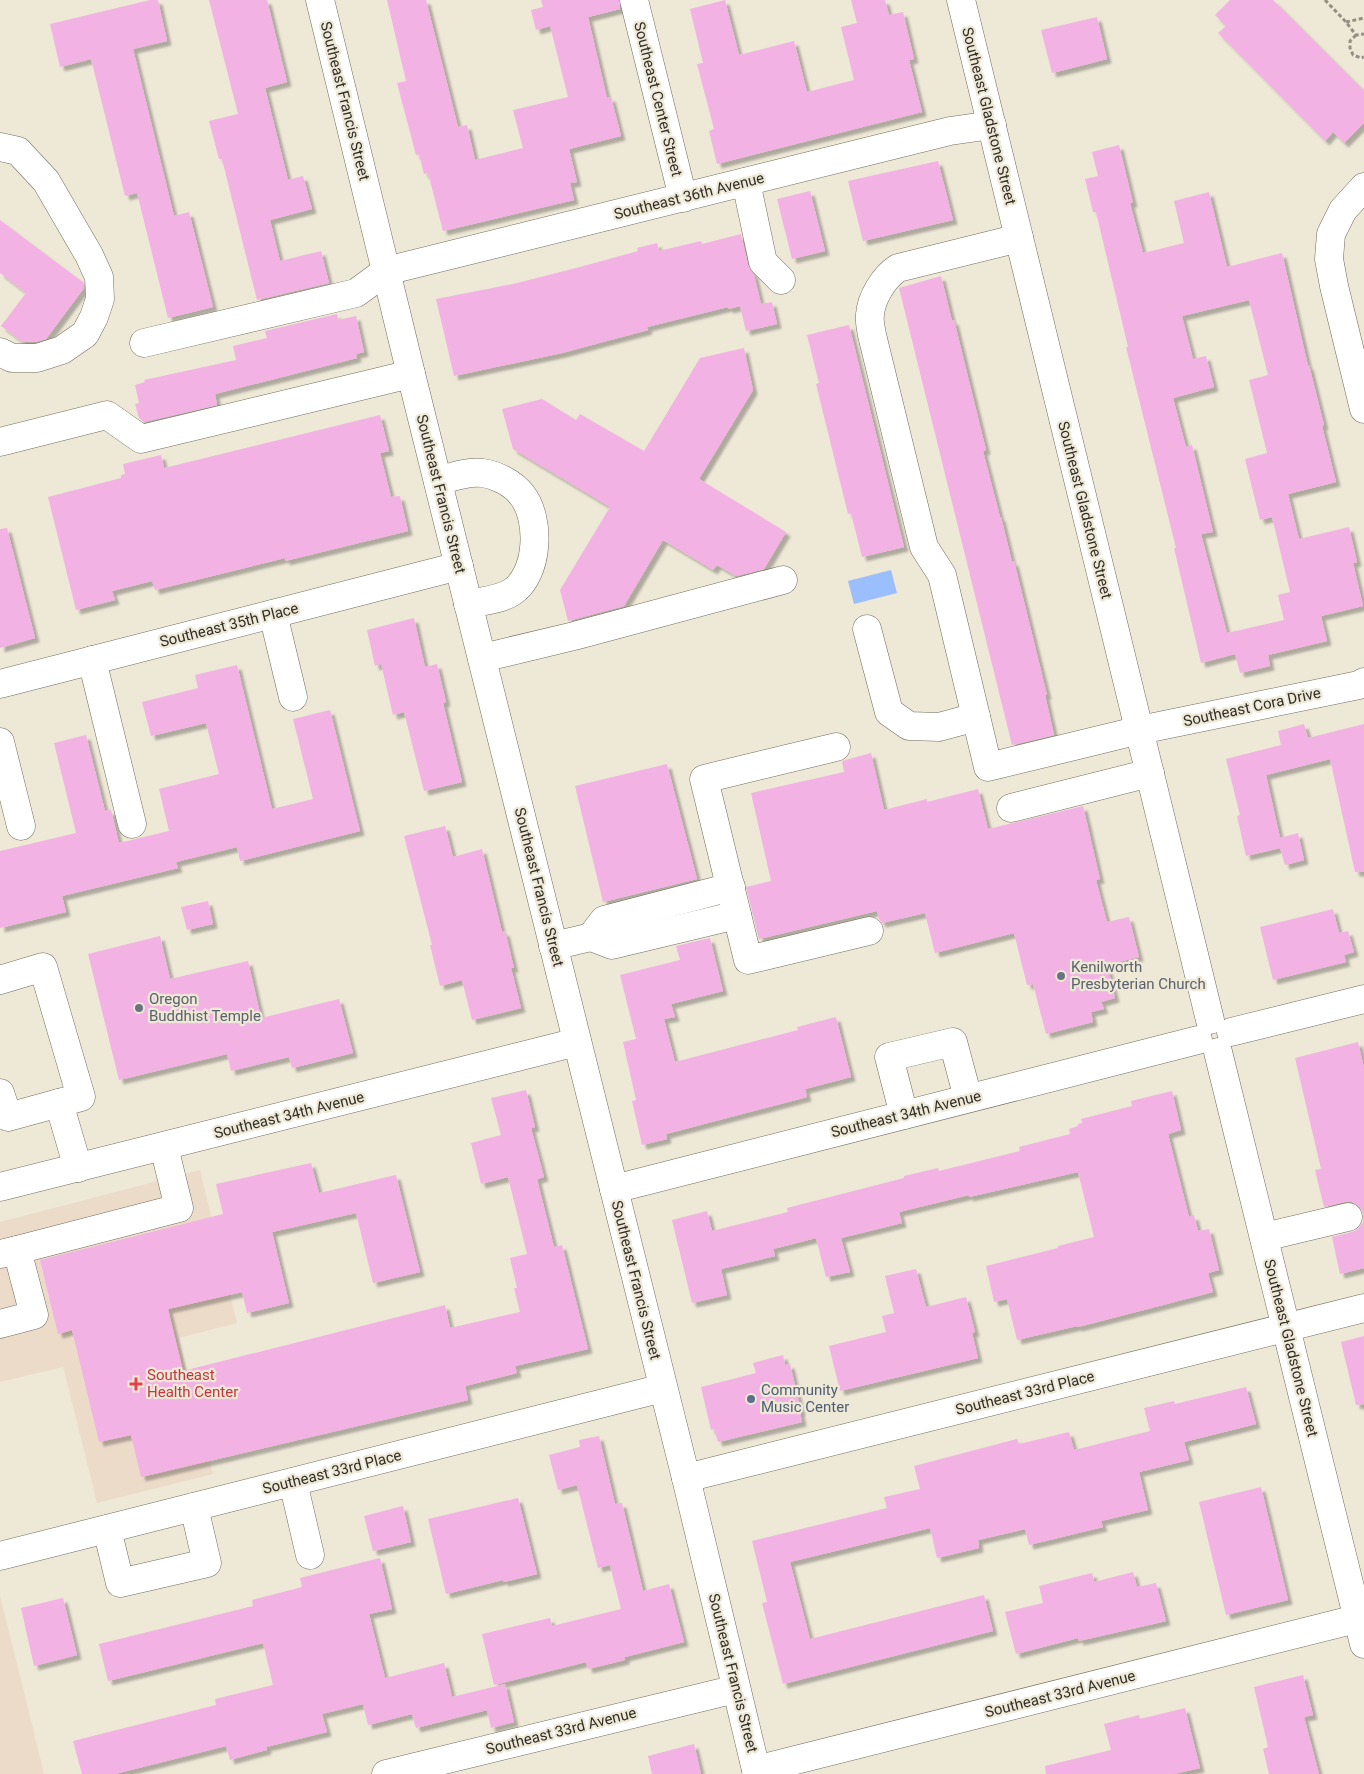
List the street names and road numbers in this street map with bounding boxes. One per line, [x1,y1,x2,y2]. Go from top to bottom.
street label: Southeast Francis Street [317,20,374,182]
street label: Southeast Center Street [630,20,686,178]
street label: Southeast Gladstone Street [958,25,1020,207]
street label: Southeast 36th Avenue [612,169,766,223]
street label: Southeast Francis Street [413,413,470,575]
street label: Southeast Gladstone Street [1054,419,1116,601]
street label: Southeast 35th Place [158,599,300,651]
street label: Southeast Cora Drive [1182,684,1322,730]
street label: Southeast Francis Street [511,806,568,968]
street label: Southeast 34th Avenue [829,1087,983,1141]
street label: Southeast 34th Avenue [212,1088,366,1142]
street label: Southeast Francis Street [608,1199,665,1361]
street label: Southeast Gladstone Street [1260,1257,1322,1439]
street label: Southeast 33rd Place [954,1367,1096,1419]
street label: Southeast 33rd Place [261,1446,403,1498]
street label: Southeast Francis Street [705,1592,762,1754]
street label: Southeast 33rd Avenue [983,1667,1137,1721]
street label: Southeast 33rd Avenue [484,1704,638,1758]

